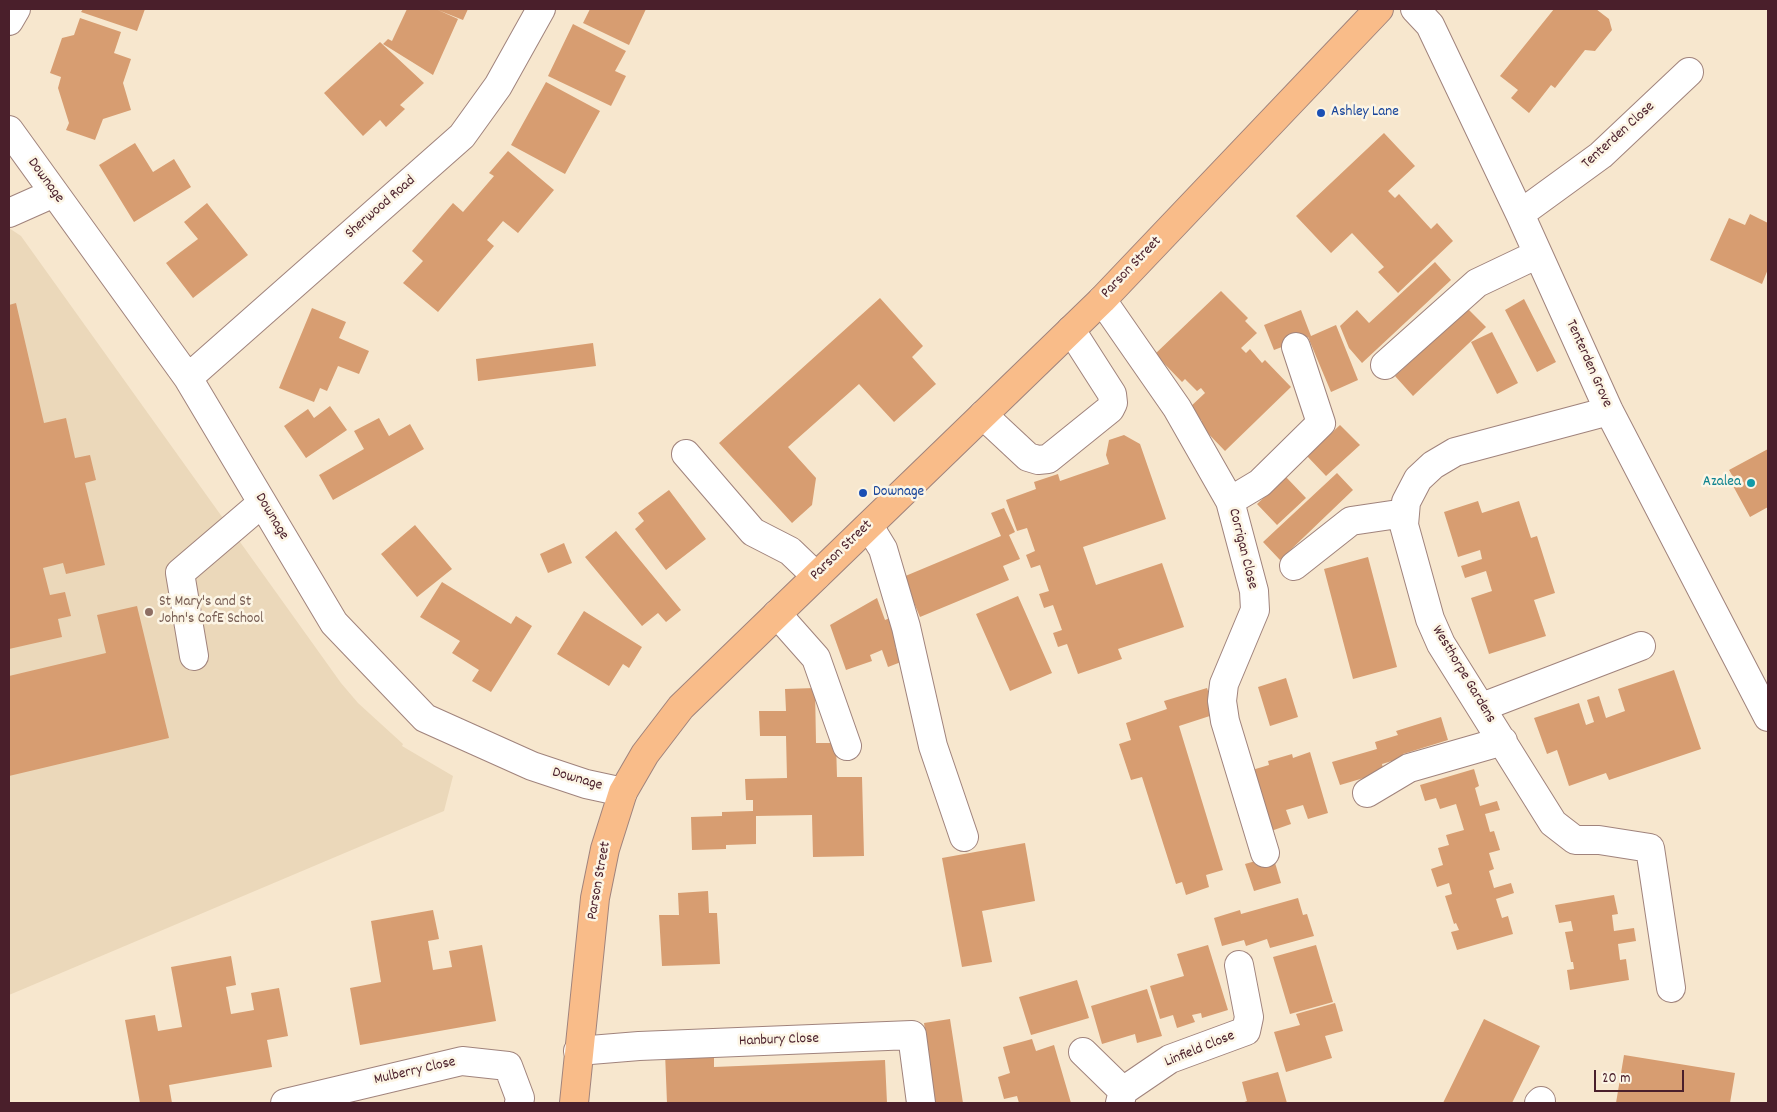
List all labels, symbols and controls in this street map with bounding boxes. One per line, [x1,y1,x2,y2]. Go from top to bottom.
street label: Tenterden Close [1579,99,1659,173]
place label: Ashley Lane [1331,104,1399,122]
marker: Ashley Lane [1315,107,1327,119]
street label: Downage [23,155,67,207]
street label: Sherwood Road [342,173,420,243]
street label: Parson Street [1098,233,1166,303]
street label: Tenterden Grove [1561,317,1615,411]
place label: Azalea [1703,474,1741,492]
marker: Azalea [1745,477,1757,489]
place label: Downage [873,484,924,502]
marker: Downage [857,487,869,499]
street label: Downage [250,490,292,544]
street label: Corrigan Close [1223,507,1261,591]
street label: Parson Street [807,517,877,585]
place label: St Mary's and St John's CofE School [159,594,264,629]
marker: St Mary's and St John's CofE School [143,606,155,618]
street label: Westhorpe Gardens [1427,623,1499,727]
street label: Downage [550,764,604,796]
street label: Parson Street [584,840,616,922]
street label: Linfield Close [1162,1028,1238,1072]
street label: Hanbury Close [739,1031,819,1051]
street label: Mulberry Close [372,1054,458,1090]
scale bar [1597,1060,1687,1092]
text: 20 m [1602,1068,1630,1090]

